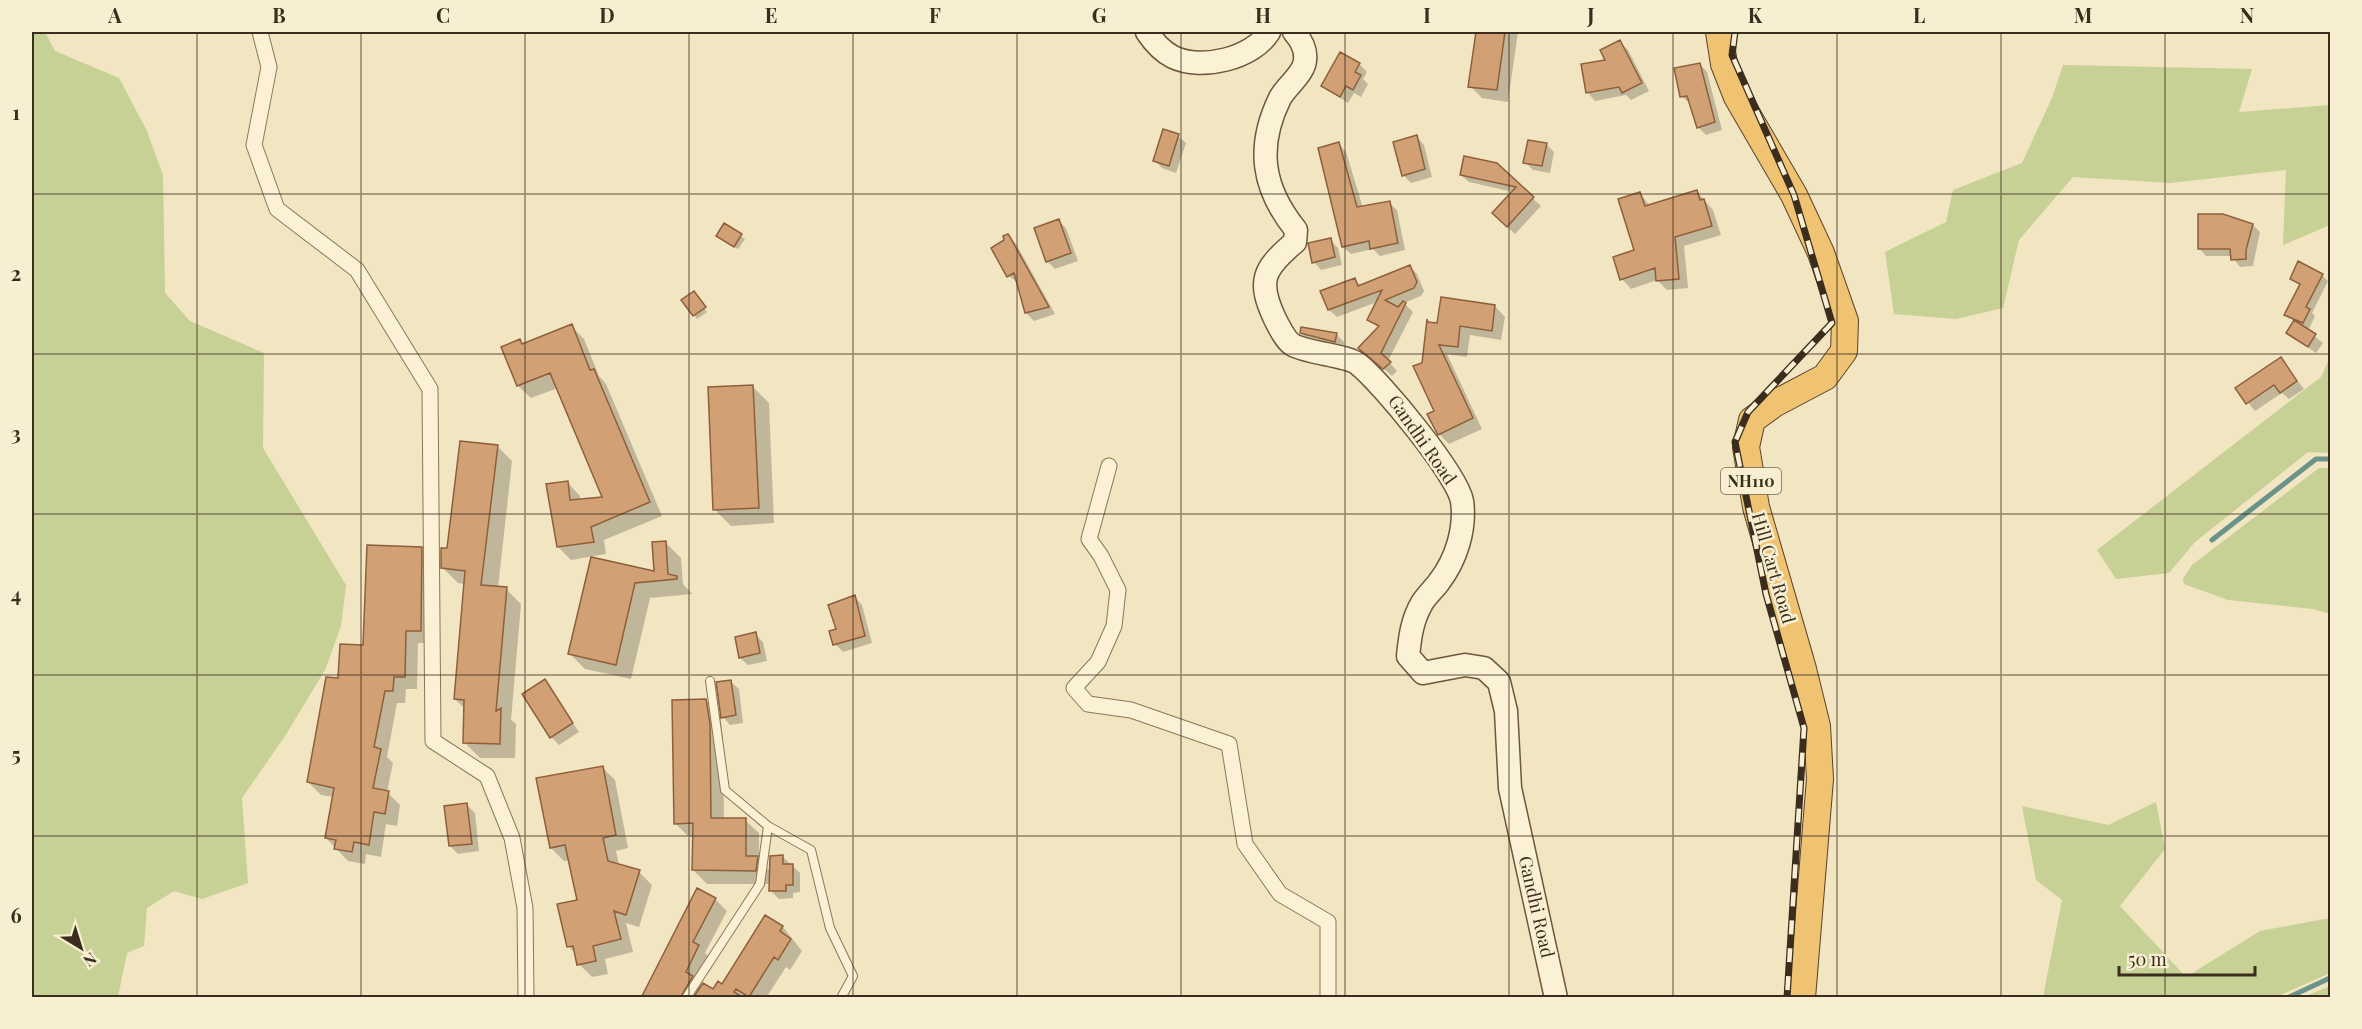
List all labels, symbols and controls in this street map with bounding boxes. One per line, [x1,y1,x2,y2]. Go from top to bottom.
text: A [107,1,122,28]
text: B [272,1,286,28]
text: C [436,1,450,28]
text: D [599,1,615,28]
text: E [765,1,777,28]
text: F [929,1,941,28]
text: G [1092,1,1107,28]
text: H [1255,1,1271,28]
text: I [1423,1,1431,28]
text: J [1586,1,1595,28]
text: K [1748,1,1763,28]
text: L [1913,1,1925,28]
text: M [2074,1,2092,28]
text: N [2240,1,2254,28]
text: 1 [12,98,20,125]
text: 2 [11,259,21,286]
street label: Gandhi Road [1383,390,1463,489]
text: 3 [11,419,21,446]
road number: NH110 [1721,468,1781,494]
street label: Hill Cart Road [1747,509,1801,627]
text: 4 [11,580,21,607]
text: 5 [11,740,21,767]
street label: Gandhi Road [1514,853,1560,961]
text: 6 [10,901,22,928]
north arrow [51,918,111,978]
scale bar [2119,939,2256,977]
text: 50 m [2128,947,2167,971]
text: N [79,948,102,972]

